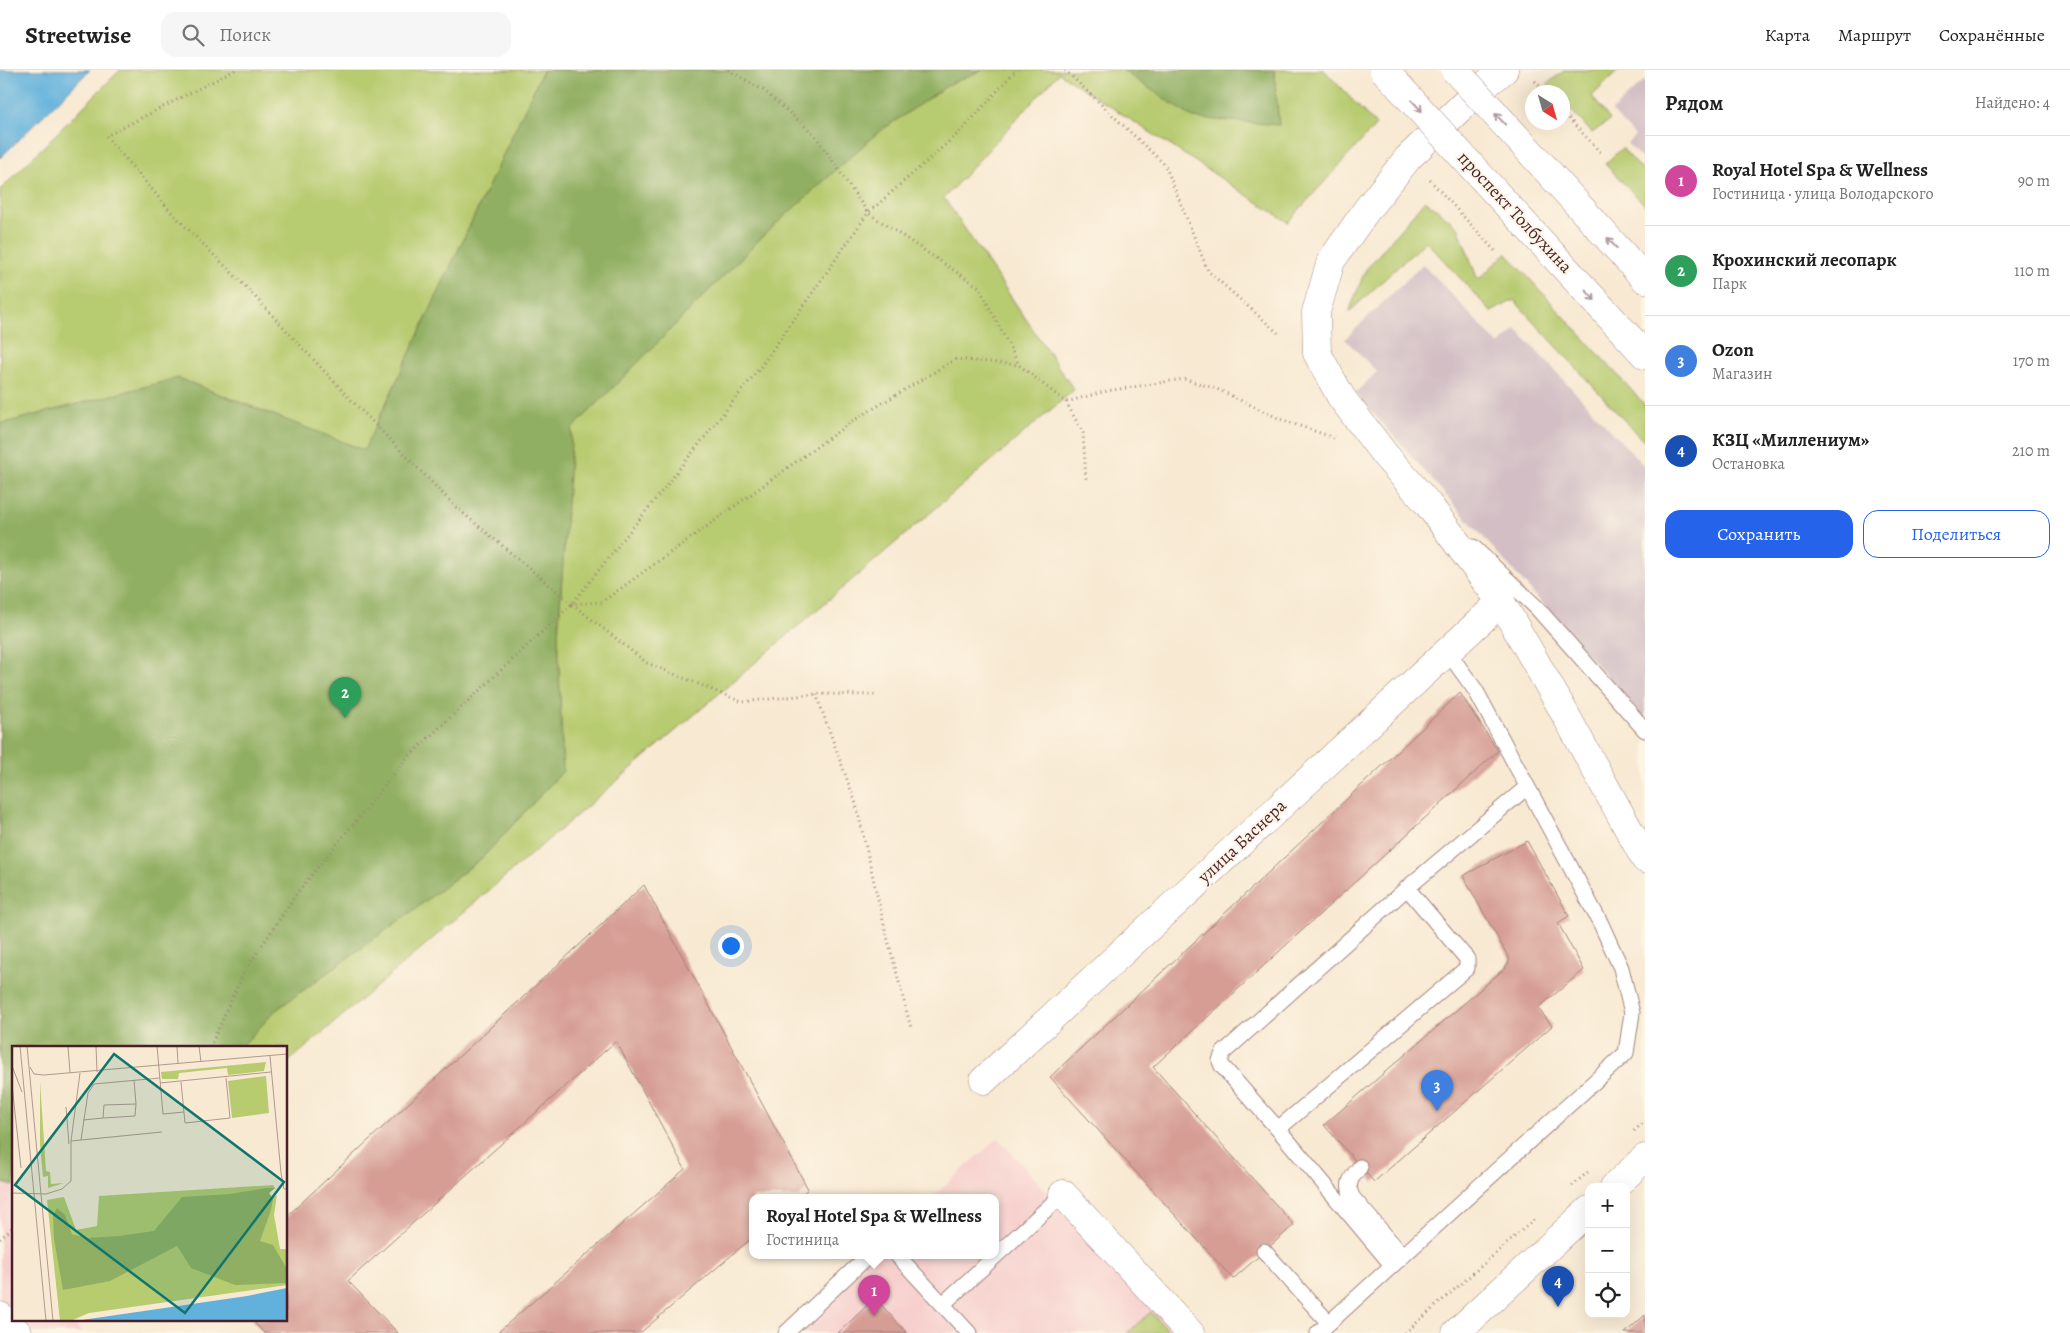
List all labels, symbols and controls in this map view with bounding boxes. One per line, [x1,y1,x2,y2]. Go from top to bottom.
search box [161,12,511,57]
text: Streetwise [25,19,131,51]
icon: search [179,21,207,49]
text: Поиск [219,22,271,48]
text: Карта [1765,23,1810,47]
text: Маршрут [1838,23,1911,47]
text: Сохранённые [1939,23,2045,47]
north arrow [1525,85,1570,130]
text: Рядом [1665,89,1723,117]
text: Найдено: 4 [1975,92,2050,114]
one-way arrow [1411,99,1423,112]
one-way arrow [1494,113,1506,126]
street label: проспект Толбухина [1452,146,1578,279]
text: Royal Hotel Spa & Wеllness [1712,157,1928,183]
text: 1 [1678,170,1684,192]
text: 90 m [2018,170,2050,192]
text: Гостиница · улица Володарского [1712,183,1934,205]
one-way arrow [1606,236,1618,249]
text: Крохинский лесопарк [1712,247,1897,273]
text: 2 [1677,260,1685,282]
text: 110 m [2014,260,2050,282]
text: Парк [1712,273,1747,295]
one-way arrow [1584,289,1596,302]
text: Ozon [1712,337,1754,363]
text: 3 [1678,350,1684,372]
text: 170 m [2013,350,2050,372]
text: Магазин [1712,363,1772,385]
text: КЗЦ «Миллениум» [1712,427,1869,453]
text: 4 [1677,440,1685,462]
text: 210 m [2012,440,2050,462]
text: Остановка [1712,453,1785,475]
button: Сохранить [1665,510,1853,558]
button: Поделиться [1863,510,2050,558]
pin: 2 [329,677,361,718]
street label: улица Баснера [1192,793,1292,889]
your location [718,933,744,959]
inset map [12,1046,288,1320]
pin: 3 [1421,1070,1453,1111]
map controls [1585,1183,1630,1318]
button: + [1585,1183,1630,1228]
popup [749,1194,999,1259]
text: Royal Hotel Spa & Wеllness [766,1203,982,1229]
button: − [1585,1228,1630,1273]
text: Гостиница [766,1229,839,1251]
pin: 4 [1542,1266,1574,1307]
button: locate [1585,1273,1630,1318]
pin: 1 [858,1275,890,1316]

